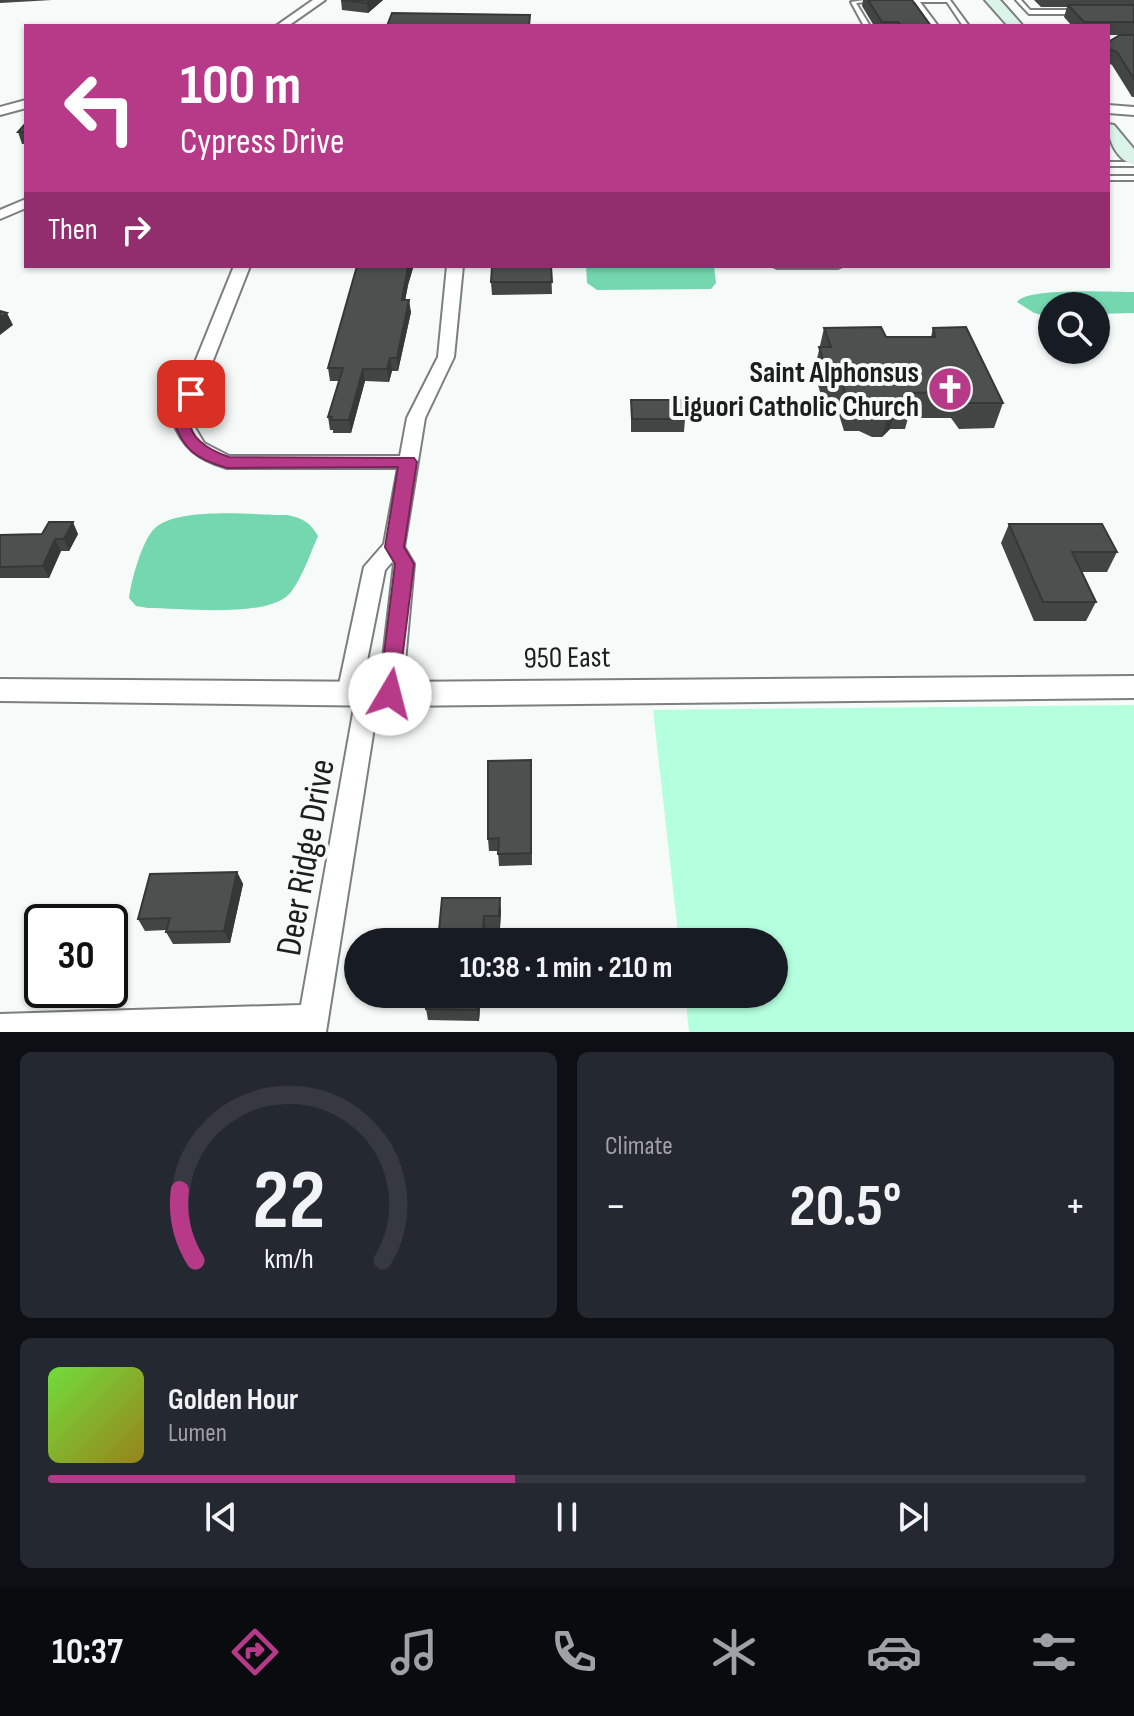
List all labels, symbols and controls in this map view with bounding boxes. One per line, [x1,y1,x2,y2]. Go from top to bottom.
text: 100 m [180,53,301,120]
icon: left [48,56,152,160]
text: Cypress Drive [180,121,344,164]
icon: right [114,208,158,252]
text: Then [48,212,98,248]
map controls [1038,292,1110,364]
button: search [1038,292,1110,364]
place label: Saint Alphonsus Liguori Catholic Church [672,355,919,425]
pin [157,360,225,428]
church icon: Saint Alphonsus Liguori Catholic Church [926,365,974,413]
icon: arrive [169,372,213,416]
street label: 950 East [523,639,611,677]
position arrow [348,652,432,736]
street label: Deer Ridge Drive [268,756,345,959]
speed limit sign: 30 [24,904,128,1008]
text: 10:38 · 1 min · 210 m [460,950,672,986]
text: Climate [605,1131,673,1162]
text: 22 [252,1152,325,1252]
text: 20.5° [789,1171,902,1243]
text: − [605,1180,627,1233]
text: + [1064,1180,1086,1233]
text: km/h [264,1242,313,1277]
text: Golden Hour [168,1382,298,1418]
text: Lumen [168,1418,227,1449]
icon: previous [199,1495,243,1539]
icon: pause [545,1495,589,1539]
icon: next [891,1495,935,1539]
icon: directions [227,1624,283,1680]
icon: music [386,1624,442,1680]
icon: phone [546,1624,602,1680]
icon: climate [706,1624,762,1680]
icon: car [866,1624,922,1680]
icon: filters [1026,1624,1082,1680]
text: 10:37 [52,1631,123,1674]

